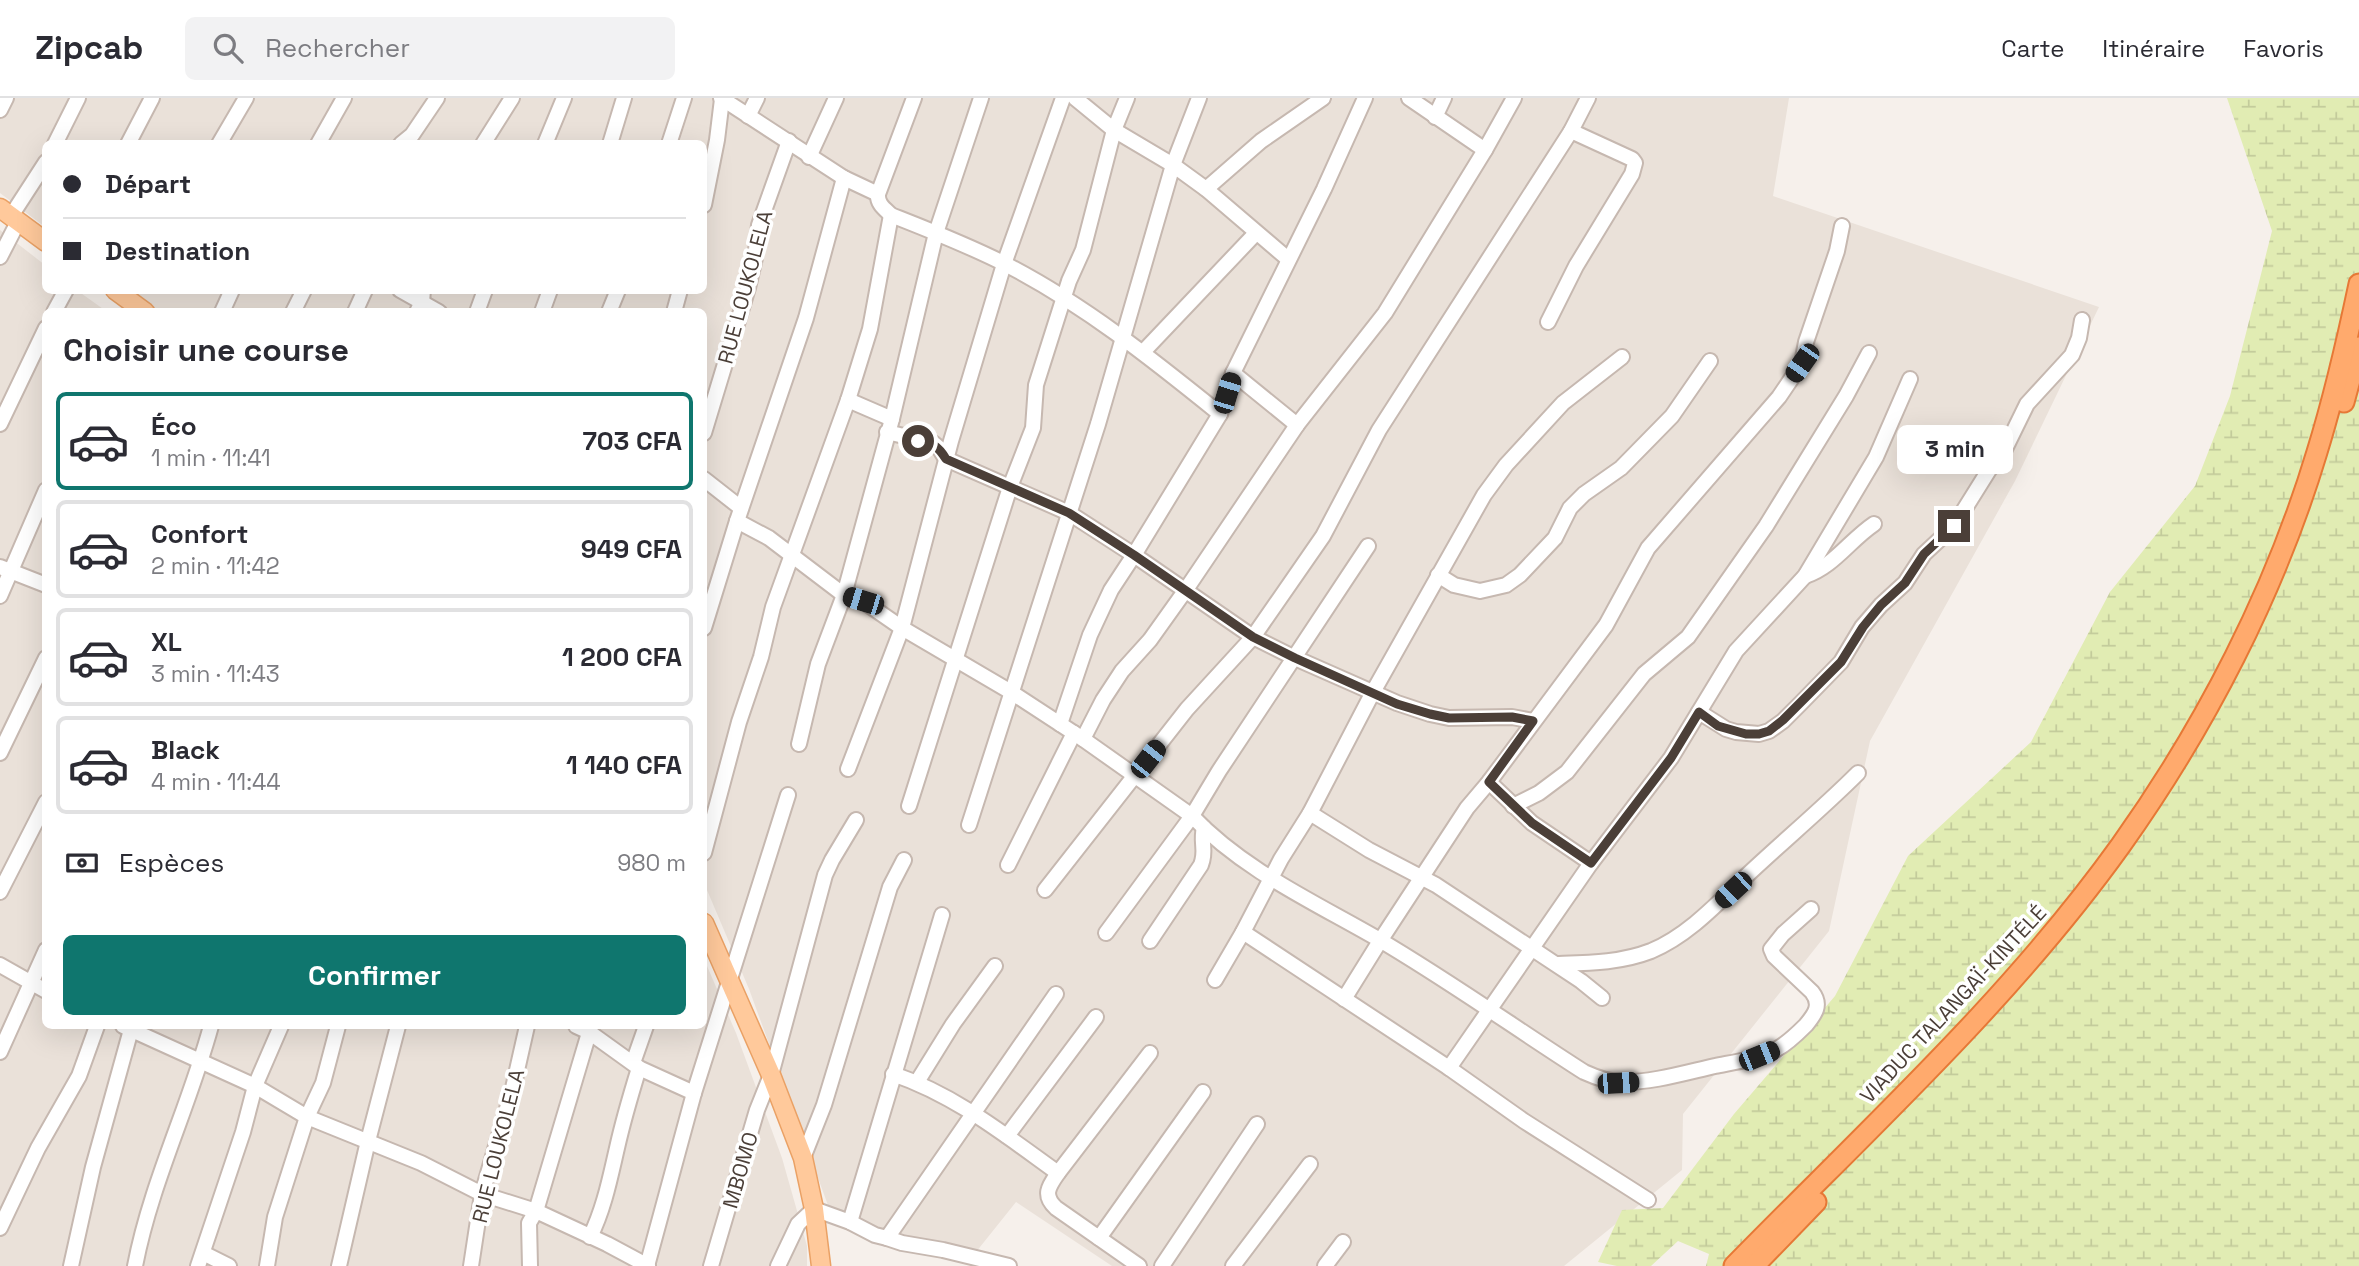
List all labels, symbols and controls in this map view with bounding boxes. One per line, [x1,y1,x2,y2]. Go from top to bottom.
search box [185,17,675,80]
text: Zipcab [35,27,143,69]
icon: search [209,29,247,67]
text: Rechercher [265,31,410,65]
text: Carte [2001,33,2064,64]
text: Itinéraire [2102,33,2205,64]
text: Favoris [2243,33,2324,64]
text: Départ [105,167,191,201]
street label: RUE LOUKOLELA [712,207,778,367]
text: Destination [105,234,250,268]
text: Choisir une course [63,330,349,370]
car [1782,340,1823,386]
car [1211,370,1244,416]
text: Éco [151,409,197,443]
icon: car [67,410,130,473]
text: 703 CFA [582,424,682,458]
callout: 3 min [1896,424,2012,474]
route start [902,425,934,457]
text: 3 min [1925,434,1985,464]
text: 1 min · 11:41 [151,443,271,473]
route end [1938,510,1970,542]
text: Confort [151,517,248,551]
icon: car [67,518,130,581]
text: 949 CFA [581,532,682,566]
text: 2 min · 11:42 [151,551,280,581]
car [840,585,887,617]
text: XL [151,625,182,659]
icon: car [67,626,130,689]
text: 1 200 CFA [562,640,682,674]
text: 3 min · 11:43 [151,659,280,689]
text: Black [151,733,220,767]
icon: car [67,734,130,797]
car [1127,736,1170,782]
text: 1 140 CFA [566,748,682,782]
text: 4 min · 11:44 [151,767,281,797]
icon: cash [63,844,101,882]
text: Espèces [119,846,224,880]
text: 980 m [617,848,686,878]
car [1711,868,1756,912]
street label: VIADUC TALANGAÏ-KINTÉLÉ [1854,899,2052,1109]
button: Confirmer [63,935,686,1015]
car [1736,1038,1783,1074]
street label: RUE LOUKOLELA [466,1066,530,1226]
car [1597,1071,1640,1095]
street label: MBOMO [716,1129,764,1211]

